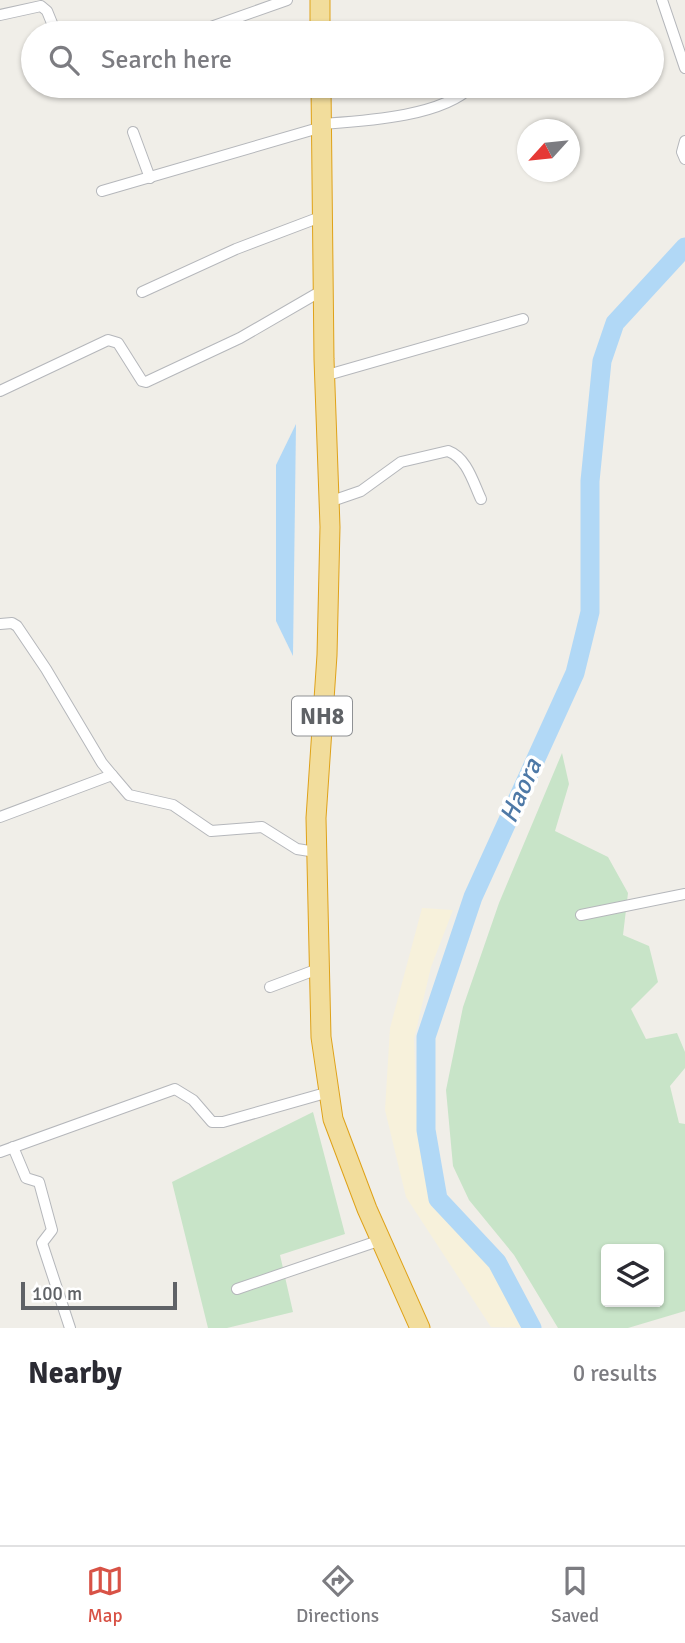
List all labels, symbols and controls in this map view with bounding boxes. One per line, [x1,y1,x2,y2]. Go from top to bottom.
search box [21,21,664,98]
icon: search [45,41,83,79]
text: Search here [101,44,232,76]
north arrow [517,119,580,182]
road number: NH8 [292,696,352,736]
water label: Haora [493,753,550,828]
map controls [601,1244,664,1307]
button: layers [601,1244,664,1307]
scale bar [21,1279,177,1311]
text: 100 m [32,1282,82,1306]
text: Nearby [28,1355,122,1392]
text: 0 results [573,1359,657,1388]
tab: Map [86,1562,124,1628]
tab: Directions [296,1562,379,1628]
tab: Saved [551,1562,599,1628]

